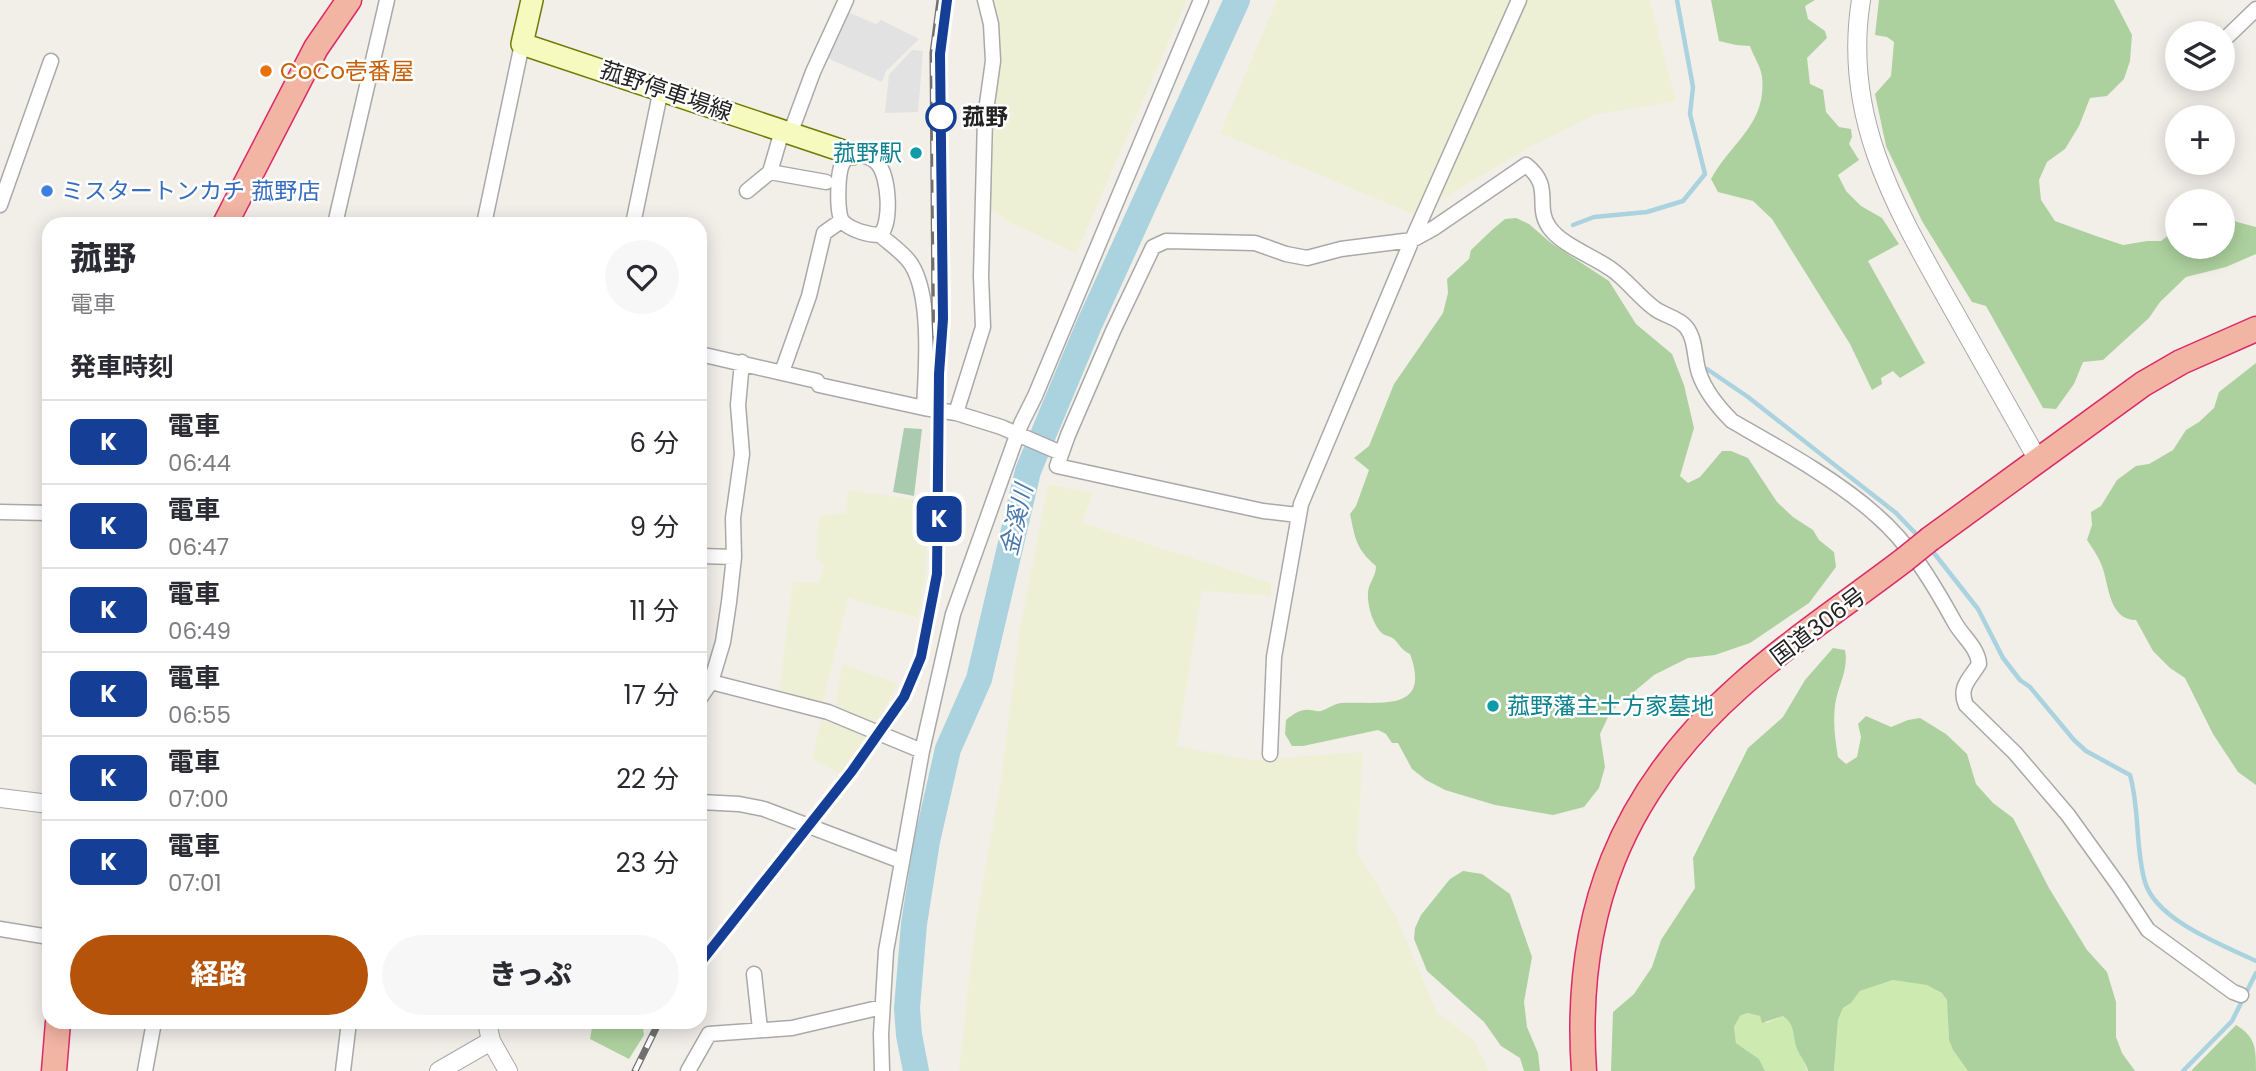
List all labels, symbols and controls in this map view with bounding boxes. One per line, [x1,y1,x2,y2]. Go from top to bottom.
map controls [2165,21,2235,259]
button: layers [2165,21,2235,91]
street label: 菰野停車場線 [596,53,736,129]
place label: CoCo壱番屋 [280,55,414,87]
marker: CoCo壱番屋 [258,63,274,79]
place label: 菰野 [962,101,1008,133]
marker: 菰野 [926,102,956,132]
button: + [2165,105,2235,175]
place label: 菰野駅 [833,137,902,169]
marker: 菰野駅 [908,145,924,161]
place label: ミスタートンカチ 菰野店 [61,175,320,207]
marker: ミスタートンカチ 菰野店 [39,183,55,199]
button: − [2165,189,2235,259]
text: 菰野 [70,235,136,282]
button: heart [605,240,679,314]
text: 電車 [70,288,116,320]
text: 発車時刻 [70,349,174,385]
text: 電車 [168,408,220,444]
text: K [100,425,117,458]
text: 6 分 [630,425,679,461]
text: 06:44 [168,447,231,479]
water label: 金溪川 [992,478,1041,559]
text: 電車 [168,492,220,528]
line badge: K [916,496,962,542]
text: K [931,502,947,535]
text: K [100,509,117,542]
text: 9 分 [630,509,679,545]
text: 06:47 [168,531,229,563]
text: 電車 [168,576,220,612]
street label: 国道306号 [1764,580,1872,672]
text: K [100,593,117,626]
text: 11 分 [629,593,679,629]
text: 06:49 [168,615,231,647]
text: 電車 [168,660,220,696]
text: K [100,677,117,710]
text: 17 分 [624,677,679,713]
place label: 菰野藩主土方家墓地 [1507,690,1714,722]
marker: 菰野藩主土方家墓地 [1485,698,1501,714]
text: 06:55 [168,699,231,731]
text: 電車 [168,744,220,780]
text: K [100,761,117,794]
text: 22 分 [616,761,679,797]
text: 07:00 [168,783,229,815]
text: 電車 [168,828,220,864]
text: K [100,845,117,878]
text: 23 分 [616,845,679,881]
text: 07:01 [168,867,222,899]
button: 経路 [70,935,368,1015]
button: きっぷ [382,935,679,1015]

